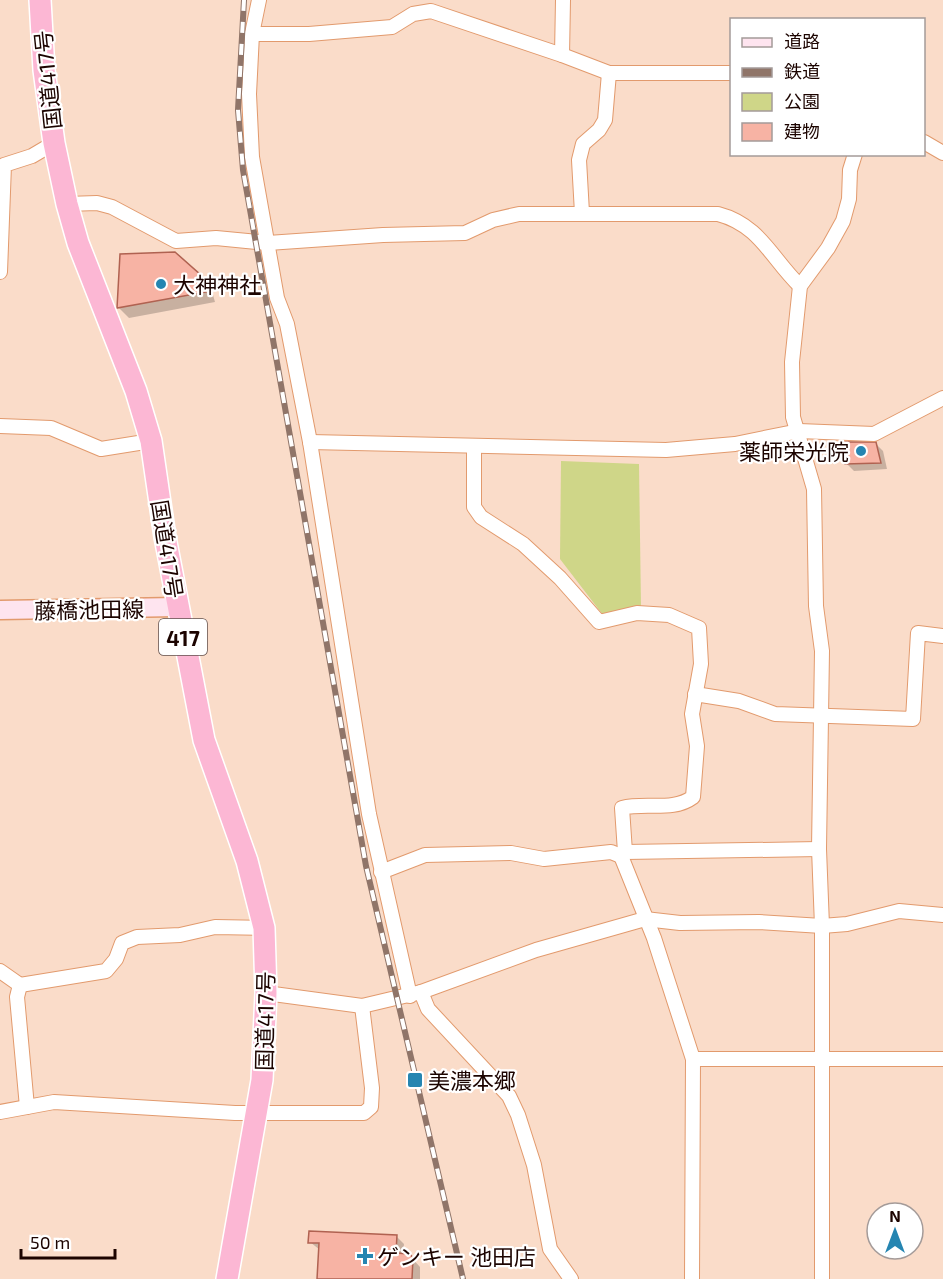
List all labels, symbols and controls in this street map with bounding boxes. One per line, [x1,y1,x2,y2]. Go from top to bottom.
legend [730,18,925,156]
street label: 国道417号 [29,29,65,131]
text: 道路 [784,30,820,52]
text: 鉄道 [784,60,820,82]
text: 公園 [784,90,820,112]
text: 建物 [784,120,820,142]
place label: 大神神社 [173,271,261,297]
marker: 大神神社 [154,277,168,291]
place label: 薬師栄光院 [739,438,849,464]
marker: 薬師栄光院 [854,444,868,458]
street label: 国道417号 [147,498,189,600]
street label: 藤橋池田線 [34,595,144,623]
road number: 417 [159,619,207,655]
street label: 国道417号 [250,971,278,1071]
place label: 美濃本郷 [428,1067,516,1093]
marker: 美濃本郷 [406,1071,424,1089]
north arrow [865,1201,925,1261]
text: N [889,1206,901,1225]
scale bar [21,1222,116,1260]
text: 50 m [30,1231,70,1253]
place label: ゲンキー 池田店 [377,1243,536,1269]
marker: ゲンキー 池田店 [358,1249,372,1263]

